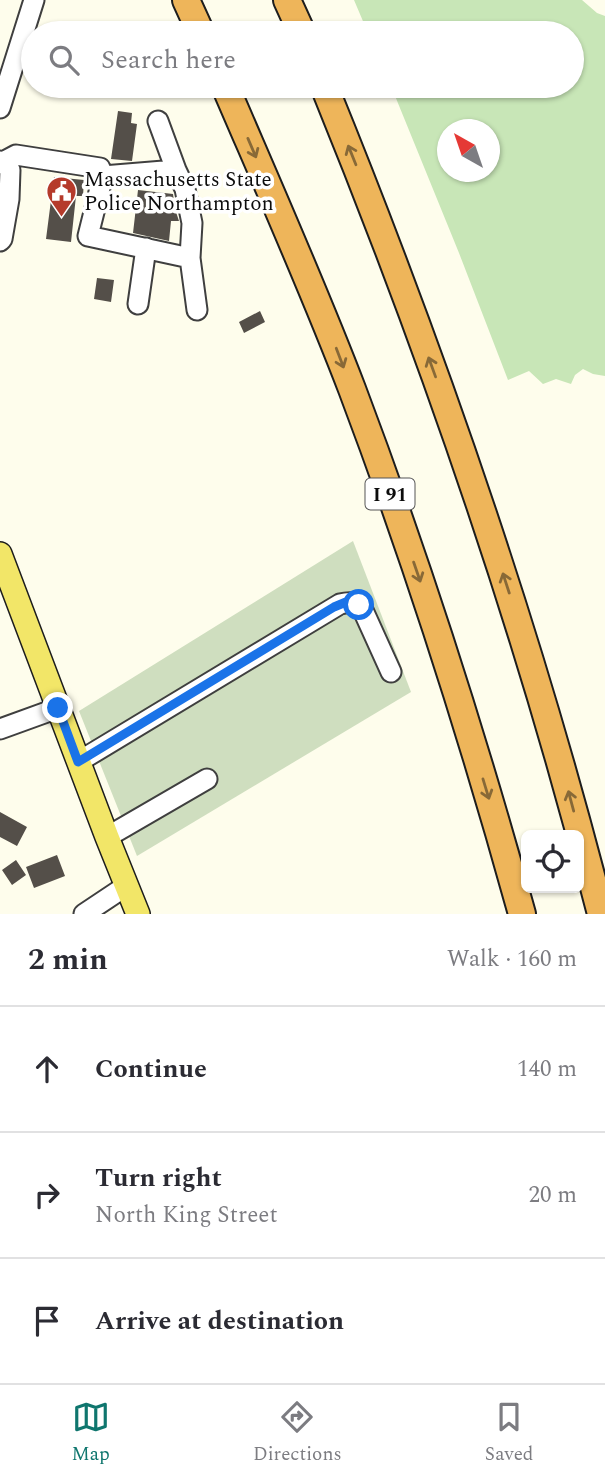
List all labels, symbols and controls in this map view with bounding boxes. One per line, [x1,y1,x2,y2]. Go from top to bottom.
search box [21,21,584,98]
text: Search here [101,40,236,80]
icon: search [45,41,83,79]
north arrow [437,119,500,182]
one-way arrow [246,137,259,159]
one-way arrow [344,144,357,166]
place label: Massachusetts State Police Northampton [84,164,274,220]
public building icon: Massachusetts State Police Northampton [44,174,78,218]
one-way arrow [334,347,347,369]
one-way arrow [425,357,438,379]
road number: I 91 [366,478,414,509]
one-way arrow [411,561,424,583]
one-way arrow [499,572,512,594]
route start [343,589,374,620]
route end [42,692,73,723]
one-way arrow [481,778,494,800]
one-way arrow [563,790,576,812]
map controls [521,830,584,893]
button: locate [521,830,584,893]
text: 2 min [28,937,108,983]
text: Walk · 160 m [447,942,577,977]
text: Continue [95,1049,207,1089]
icon: ahead [28,1050,66,1088]
text: 140 m [517,1052,577,1087]
text: Turn right [95,1158,222,1198]
icon: right [28,1176,66,1214]
text: 20 m [528,1178,577,1213]
text: North King Street [95,1198,278,1233]
text: Arrive at destination [95,1301,344,1341]
icon: arrive [28,1302,66,1340]
tab: Map [72,1398,110,1469]
tab: Directions [253,1398,342,1469]
tab: Saved [485,1398,533,1469]

